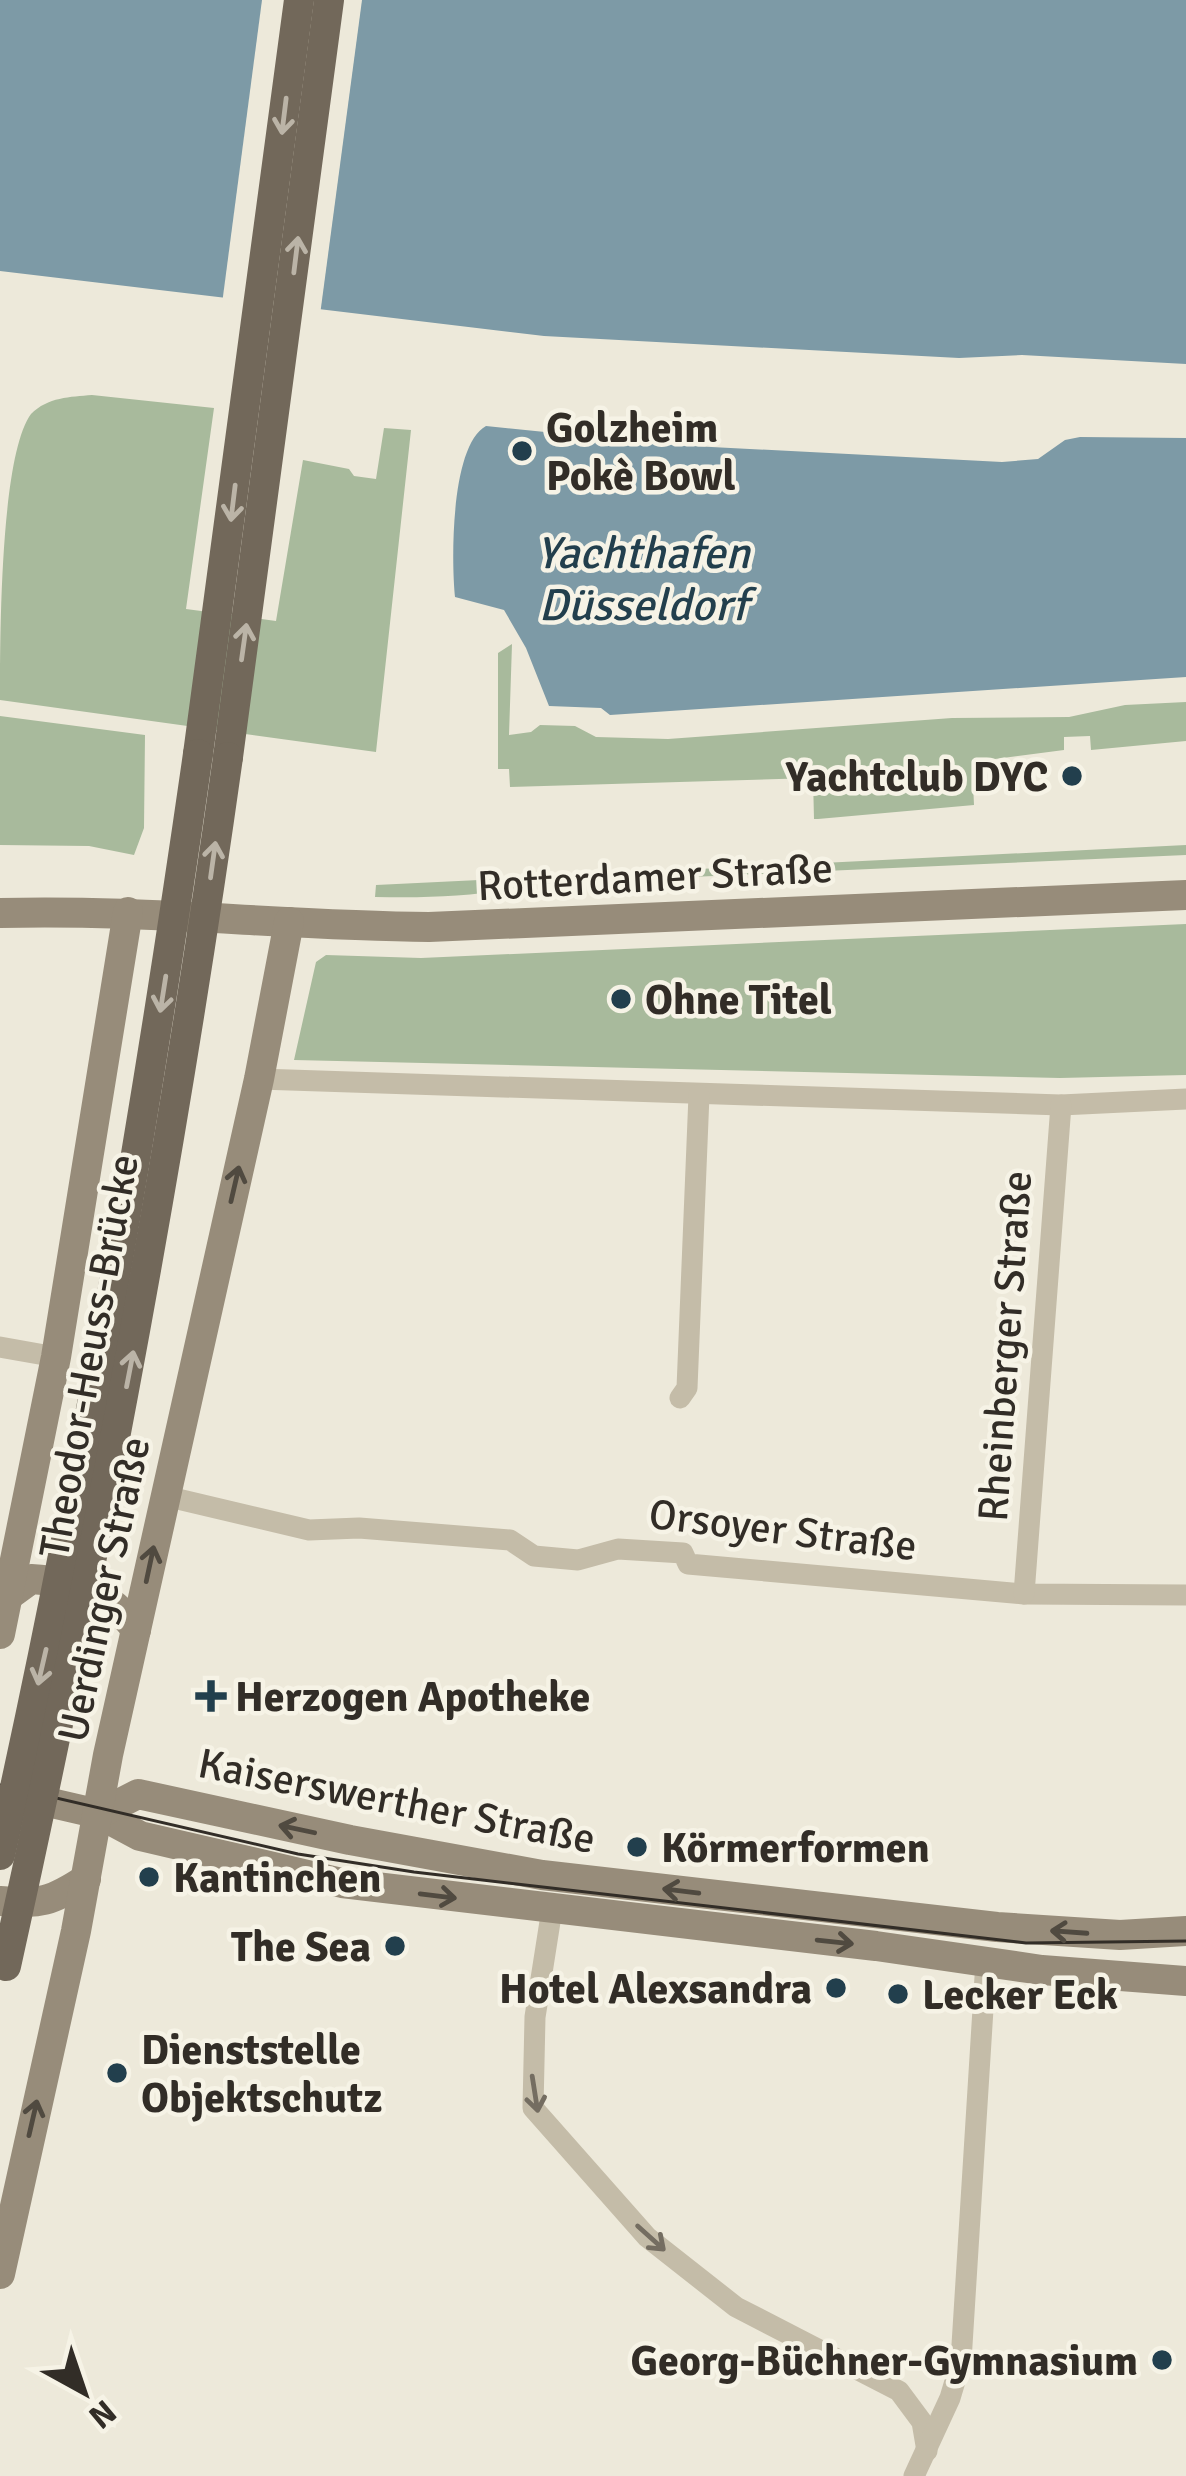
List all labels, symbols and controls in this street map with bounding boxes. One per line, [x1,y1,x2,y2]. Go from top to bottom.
one-way arrow [272,96,294,135]
one-way arrow [285,236,308,275]
place label: Golzheim Pokè Bowl [546,403,736,502]
marker: Golzheim Pokè Bowl [509,438,535,464]
one-way arrow [221,482,243,521]
water label: Yachthafen Düsseldorf [536,526,757,633]
one-way arrow [233,623,256,662]
place label: Yachtclub DYC [784,752,1048,803]
marker: Yachtclub DYC [1059,763,1085,789]
one-way arrow [203,841,225,880]
street label: Rotterdamer Straße [476,843,834,912]
one-way arrow [151,974,174,1013]
place label: Ohne Titel [645,975,832,1026]
marker: Ohne Titel [608,986,634,1012]
street label: Theodor-Heuss-Brücke [29,1151,150,1562]
one-way arrow [225,1165,248,1203]
street label: Rheinberger Straße [968,1169,1043,1523]
one-way arrow [120,1350,142,1389]
street label: Uerdinger Straße [47,1432,162,1746]
street label: Orsoyer Straße [646,1489,920,1572]
one-way arrow [140,1546,163,1584]
one-way arrow [30,1648,52,1686]
place label: Herzogen Apotheke [235,1672,590,1723]
marker: Herzogen Apotheke [198,1683,224,1709]
street label: Kaiserswerther Straße [194,1738,600,1865]
one-way arrow [278,1816,316,1839]
place label: Körmerformen [661,1823,930,1874]
marker: Körmerformen [624,1834,650,1860]
place label: Kantinchen [173,1853,381,1904]
marker: Kantinchen [136,1864,162,1890]
one-way arrow [663,1879,702,1901]
one-way arrow [418,1885,457,1907]
one-way arrow [1050,1920,1089,1943]
place label: The Sea [231,1922,371,1973]
one-way arrow [815,1931,854,1954]
marker: The Sea [382,1933,408,1959]
place label: Hotel Alexsandra [499,1964,812,2015]
place label: Lecker Eck [922,1970,1118,2021]
marker: Hotel Alexsandra [823,1975,849,2001]
marker: Lecker Eck [885,1981,911,2007]
place label: Dienststelle Objektschutz [141,2025,382,2124]
marker: Dienststelle Objektschutz [104,2060,130,2086]
one-way arrow [524,2074,547,2113]
one-way arrow [23,2100,46,2138]
one-way arrow [635,2224,665,2251]
north arrow [24,2332,144,2452]
place label: Georg-Büchner-Gymnasium [631,2336,1138,2387]
marker: Georg-Büchner-Gymnasium [1149,2347,1175,2373]
text: N [80,2391,124,2437]

